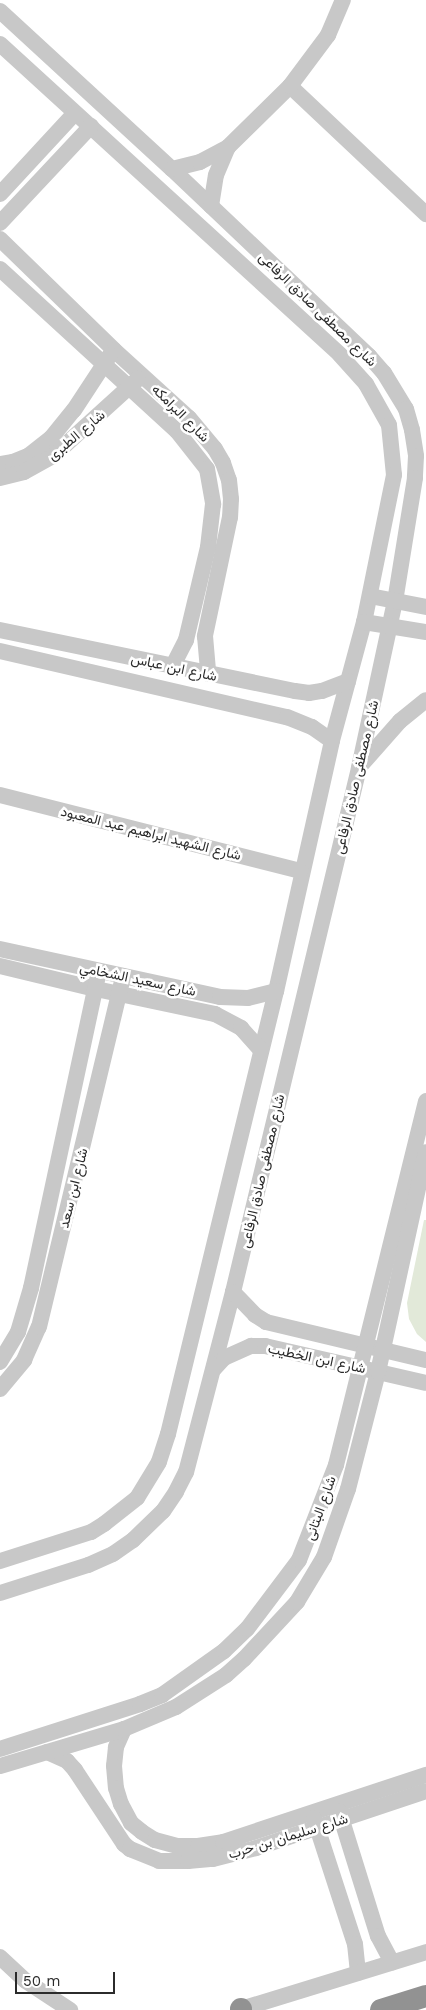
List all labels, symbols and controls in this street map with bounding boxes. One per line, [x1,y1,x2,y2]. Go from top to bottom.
street label: شارع مصطفى صادق الرفاعى [256,248,380,370]
street label: شارع البرامكه [149,381,213,445]
street label: شارع الطبرى [44,406,108,464]
street label: شارع ابن عباس [129,650,219,684]
street label: شارع مصطفى صادق الرفاعى [330,698,382,856]
street label: شارع الشهيد ابراهيم عبد المعبود [59,802,243,864]
street label: شارع سعيد الشخامي [78,958,198,1000]
street label: شارع مصطفى صادق الرفاعى [236,1092,288,1250]
street label: شارع ابن سعد [55,1146,91,1230]
street label: شارع ابن الخطيب [267,1339,367,1377]
street label: شارع البتانى [301,1474,339,1542]
street label: شارع سليمان بن حرب [226,1810,350,1862]
scale bar [18,1962,118,1994]
text: 50 m [23,1972,60,1990]

